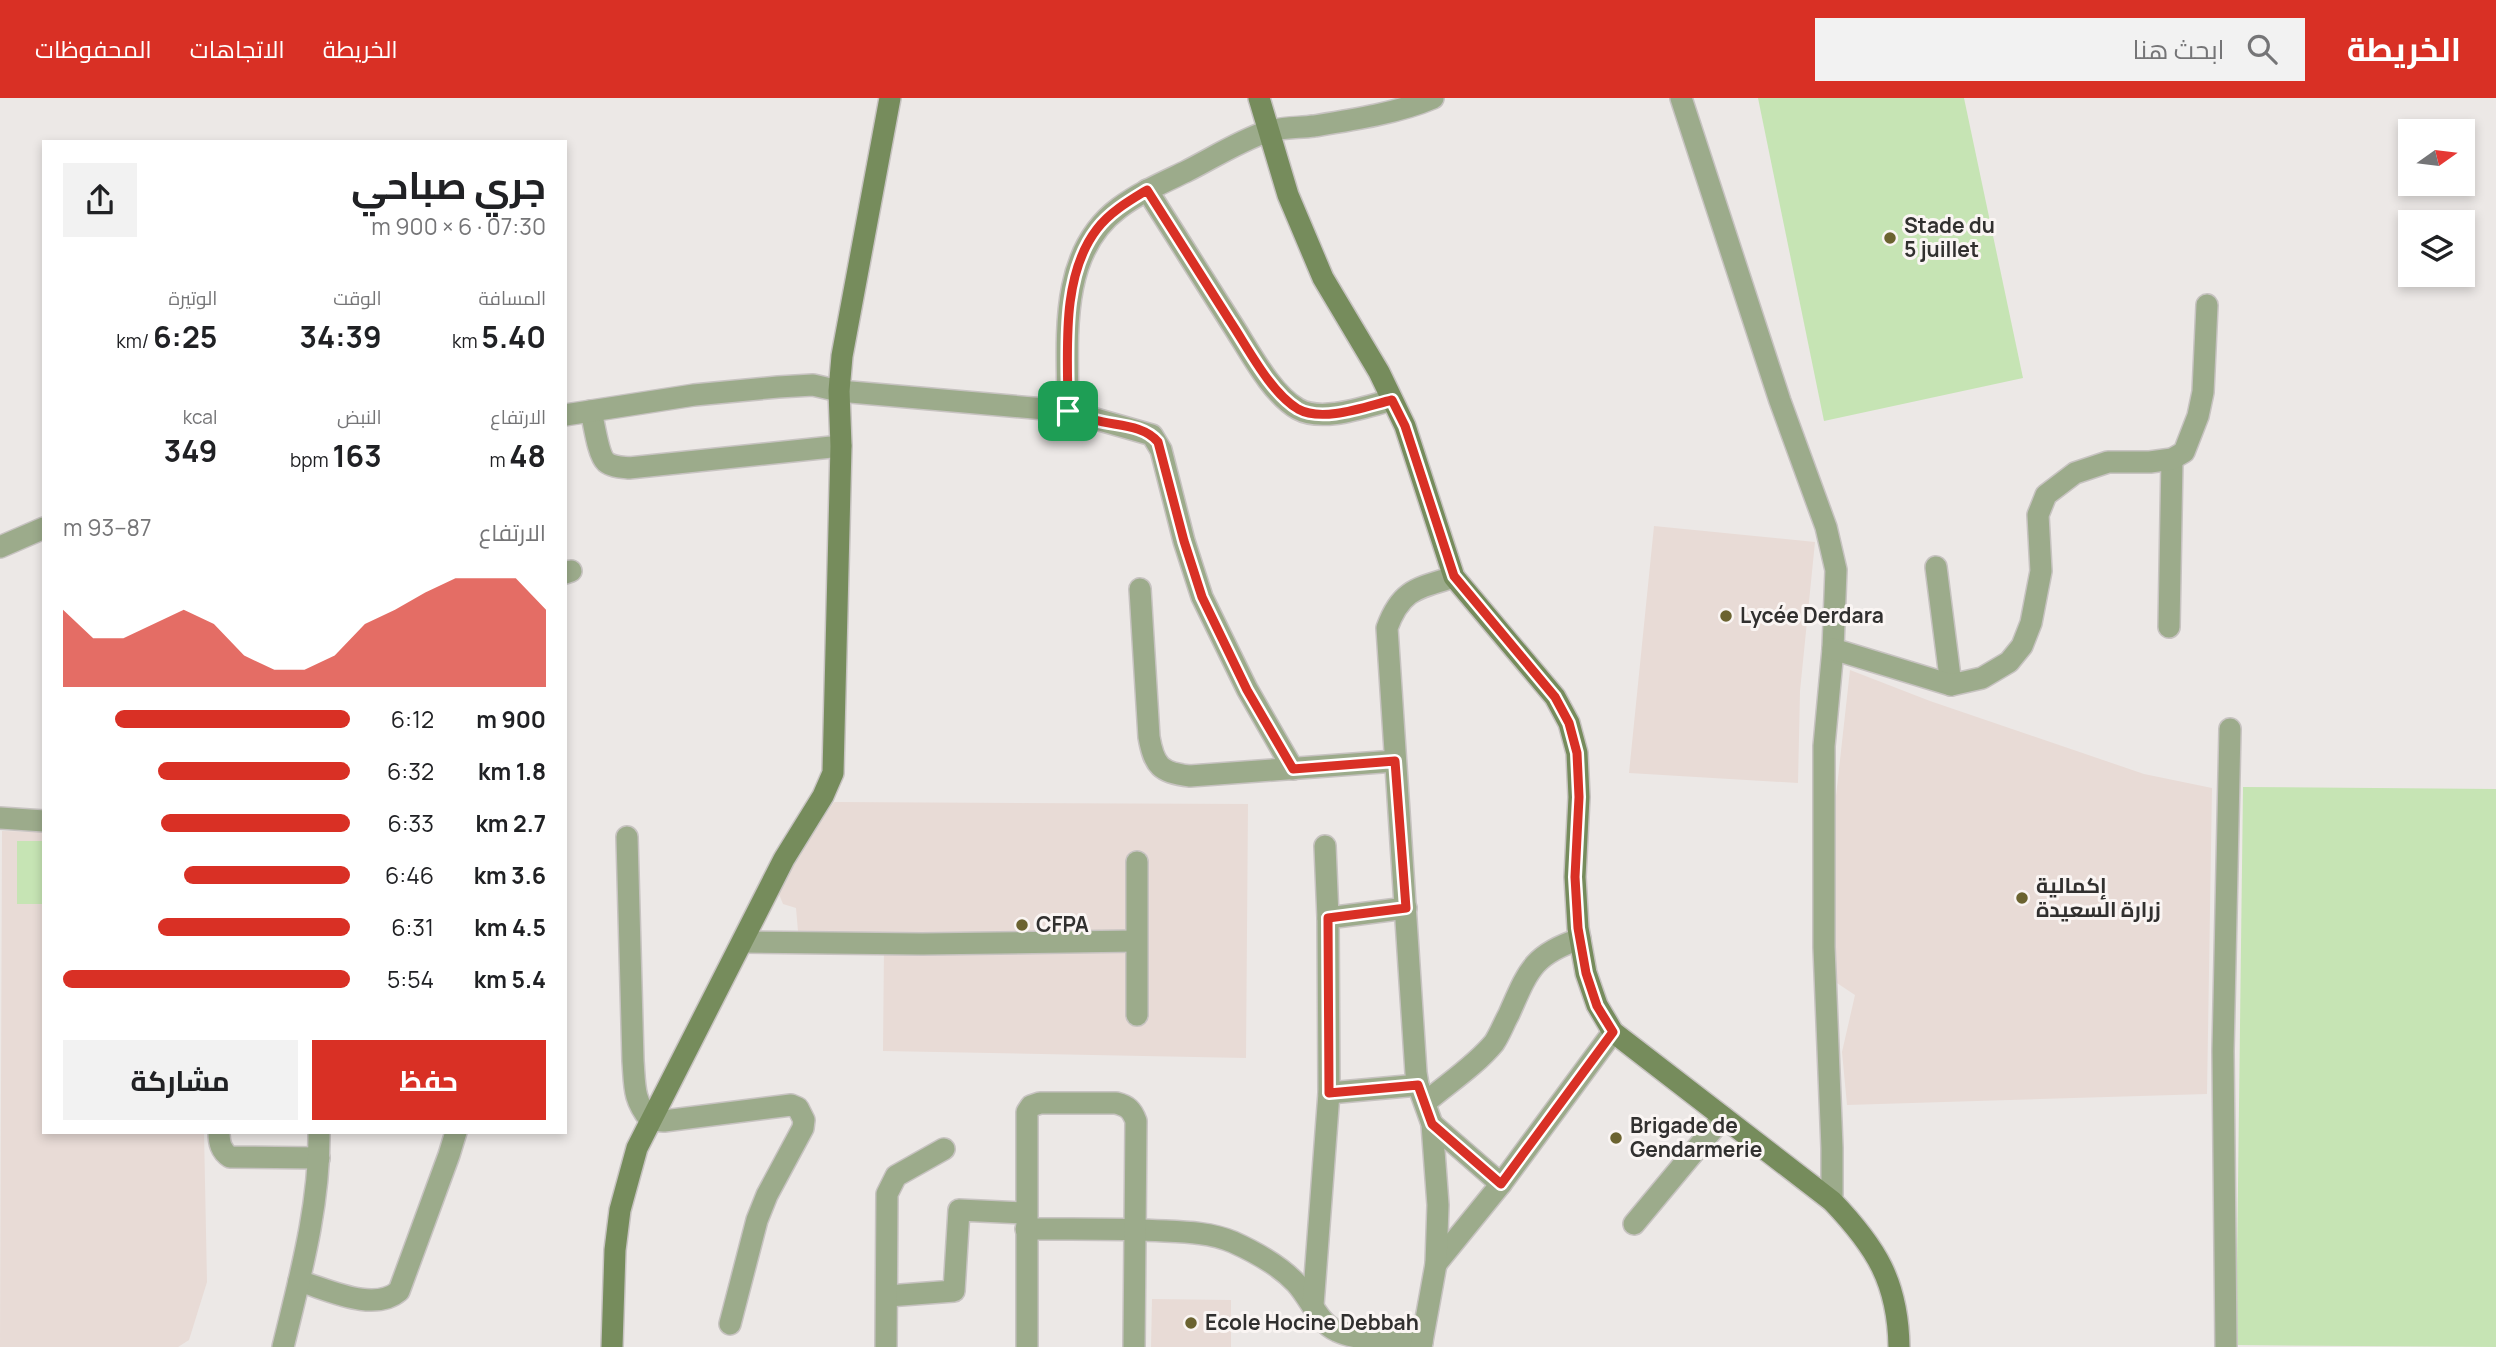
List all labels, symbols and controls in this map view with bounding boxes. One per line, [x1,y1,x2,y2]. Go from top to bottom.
search box [1815,18,2305,81]
text: الخريطة [2347,26,2461,71]
icon: search [2243,30,2281,68]
text: ابحث هنا [2133,31,2225,67]
text: المحفوظات [35,32,152,65]
text: الاتجاهات [190,32,285,65]
text: الخريطة [323,32,398,65]
north arrow [2398,119,2474,196]
map controls [2398,119,2475,287]
text: جري صباحي [351,158,546,210]
button: share [63,163,137,237]
text: 07:30 · 6 × 900 m [371,210,546,242]
button: layers [2398,210,2475,287]
place label: Stade du 5 juillet [1904,211,1995,263]
marker: Stade du 5 juillet [1882,230,1898,246]
text: الوتيرة [169,285,217,311]
text: الوقت [333,285,382,311]
text: المسافة [478,285,546,311]
text: 6:25 [153,316,217,357]
text: 34:39 [300,316,382,357]
text: 5.40 [481,316,546,357]
text: /km [116,328,153,354]
text: km [452,328,481,354]
pin [1038,381,1098,441]
icon: arrive [1049,392,1087,430]
text: kcal [183,404,217,430]
text: النبض [337,404,382,430]
text: الارتفاع [490,404,546,430]
text: 349 [164,430,217,471]
text: 163 [332,435,382,476]
text: 48 [509,435,546,476]
text: bpm [290,447,332,473]
text: m [489,447,509,473]
text: 87–93 m [63,511,151,543]
text: الارتفاع [479,516,546,548]
place label: Lycée Derdara [1740,601,1884,629]
marker: Lycée Derdara [1718,608,1734,624]
text: 6:12 [391,703,434,735]
text: 900 m [476,703,546,735]
text: 6:32 [387,755,434,787]
text: 1.8 km [478,755,546,787]
text: 6:33 [387,807,434,839]
text: 2.7 km [475,807,546,839]
text: 6:46 [385,859,434,891]
text: 3.6 km [474,859,546,891]
place label: إكمالية زرارة السعيدة [2036,871,2161,923]
marker: إكمالية زرارة السعيدة [2014,890,2030,906]
place label: CFPA [1036,910,1089,938]
text: 6:31 [391,911,434,943]
text: 4.5 km [474,911,546,943]
marker: CFPA [1014,917,1030,933]
text: 5:54 [387,963,434,995]
text: 5.4 km [474,963,546,995]
button: مشاركة [63,1040,298,1120]
button: حفظ [312,1040,546,1120]
place label: Brigade de Gendarmerie [1630,1111,1762,1163]
marker: Brigade de Gendarmerie [1608,1130,1624,1146]
place label: Ecole Hocine Debbah [1205,1308,1419,1336]
marker: Ecole Hocine Debbah [1183,1315,1199,1331]

